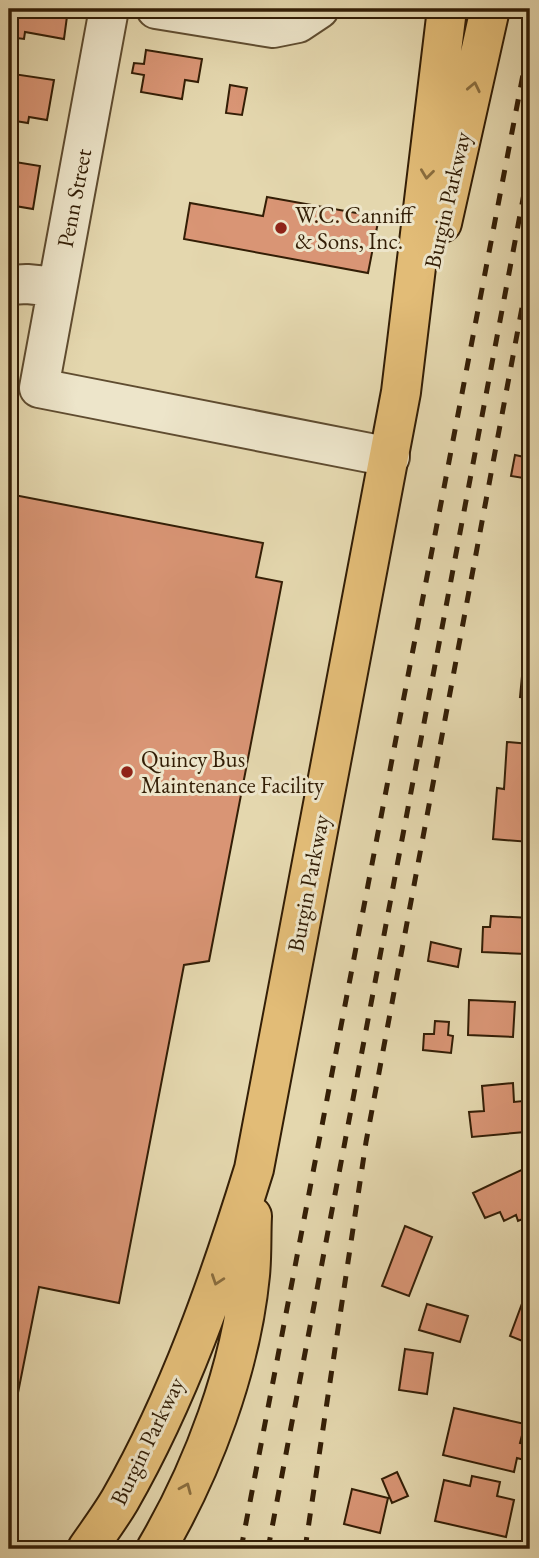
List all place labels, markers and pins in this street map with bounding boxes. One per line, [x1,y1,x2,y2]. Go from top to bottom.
place label: W.C. Canniff & Sons, Inc. [295,200,416,256]
marker: W.C. Canniff & Sons, Inc. [273,220,289,236]
place label: Quincy Bus Maintenance Facility [141,744,325,800]
marker: Quincy Bus Maintenance Facility [119,764,135,780]

